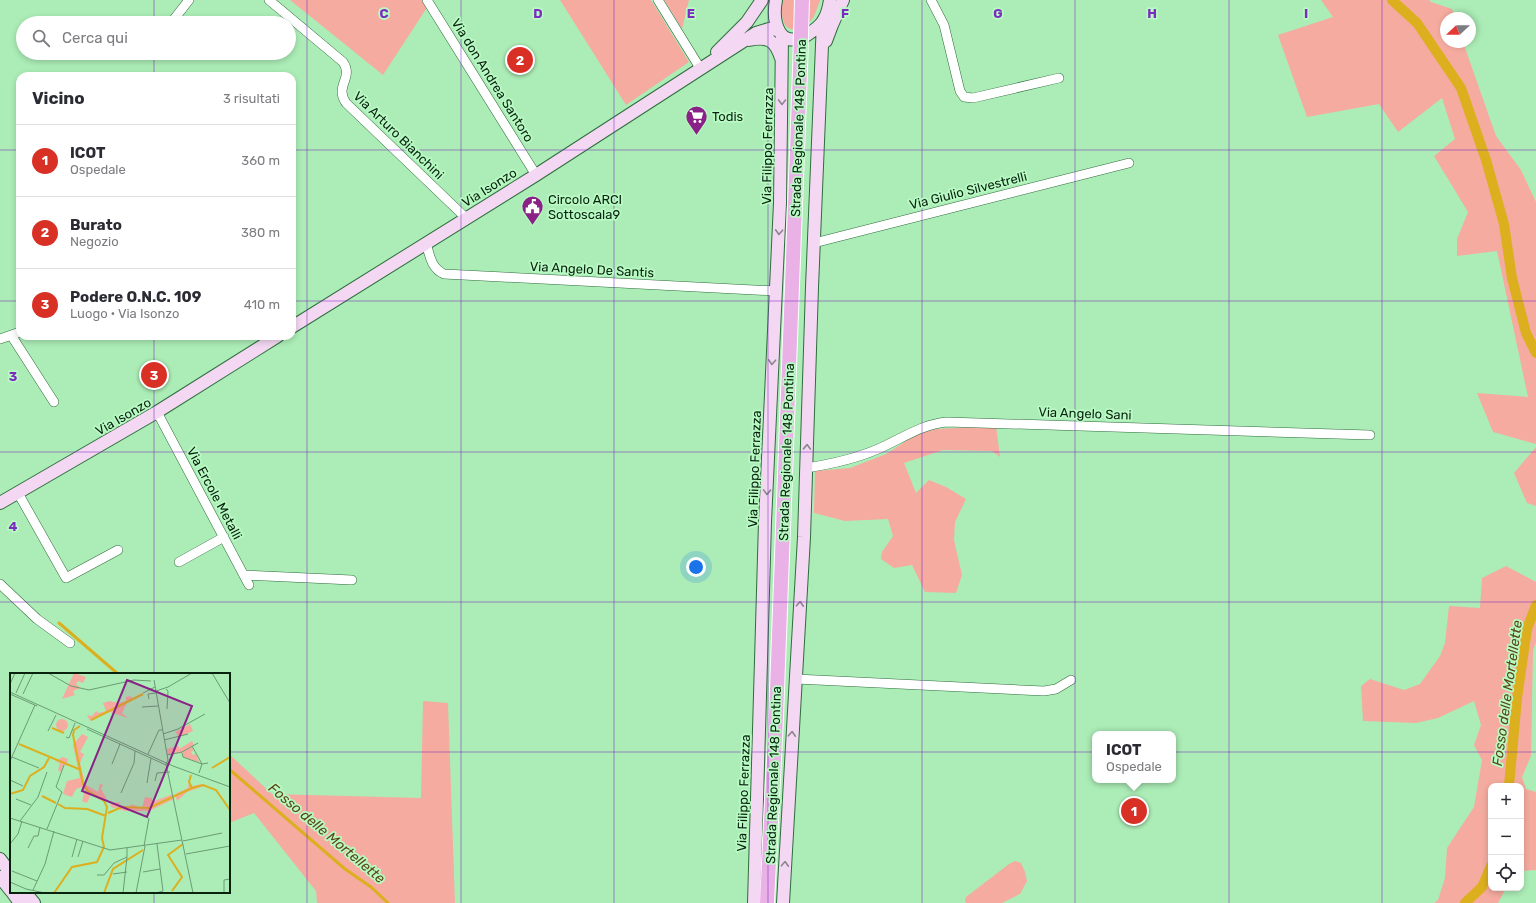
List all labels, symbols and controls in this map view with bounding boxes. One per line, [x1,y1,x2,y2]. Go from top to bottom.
text: C [379,6,389,21]
text: D [533,6,543,21]
text: E [687,6,695,21]
text: F [841,6,849,21]
text: G [993,6,1003,21]
text: H [1147,6,1157,21]
text: I [1304,6,1308,21]
north arrow [1440,12,1476,48]
search box [16,16,296,60]
street label: Via don Andrea Santoro [448,16,537,145]
icon: search [30,27,52,49]
text: Cerca qui [62,29,128,47]
street label: Strada Regionale 148 Pontina [788,39,810,217]
pin: 2 [507,45,533,75]
street label: Via Filippo Ferrazza [759,87,776,205]
text: Vicino [32,88,85,108]
street label: Via Arturo Bianchini [350,88,447,182]
text: 3 risultati [223,91,280,106]
one-way arrow [778,99,786,105]
supermarket icon: Todis [684,103,710,136]
place label: Todis [712,109,744,124]
text: ICOT [70,144,105,162]
text: 1 [42,153,48,168]
text: 360 m [241,153,280,168]
text: Ospedale [70,162,126,177]
street label: Via Isonzo [459,165,519,210]
street label: Via Giulio Silvestrelli [908,169,1028,212]
place label: Circolo ARCI Sottoscala9 [548,192,622,222]
public building icon: Circolo ARCI Sottoscala9 [520,193,546,226]
text: Burato [70,216,122,234]
text: 2 [41,225,49,240]
text: 380 m [241,225,280,240]
one-way arrow [774,229,783,235]
text: Negozio [70,234,119,249]
street label: Via Angelo De Santis [529,259,655,281]
text: Podere O.N.C. 109 [70,288,201,306]
text: 3 [41,297,49,312]
text: 410 m [244,297,280,312]
text: Luogo · Via Isonzo [70,306,179,321]
one-way arrow [768,359,777,365]
pin: 3 [141,360,167,390]
street label: Strada Regionale 148 Pontina [776,363,798,541]
text: 3 [9,369,18,384]
street label: Via Isonzo [93,395,154,438]
street label: Via Angelo Sani [1038,404,1132,424]
street label: Via Filippo Ferrazza [745,410,764,528]
one-way arrow [803,444,811,450]
street label: Via Ercole Metalli [184,445,245,542]
one-way arrow [762,489,771,495]
text: 4 [9,519,18,534]
your location [686,557,706,577]
one-way arrow [796,601,805,608]
water label: Fosso delle Mortellette [1489,619,1526,767]
inset map [10,673,230,893]
street label: Strada Regionale 148 Pontina [763,686,785,864]
one-way arrow [788,731,797,737]
popup [1092,731,1176,783]
street label: Via Filippo Ferrazza [734,734,753,852]
text: ICOT [1106,741,1141,759]
text: Ospedale [1106,759,1162,774]
water label: Fosso delle Mortellette [265,780,389,887]
map controls [1488,783,1524,891]
button: + [1488,783,1524,819]
pin: 1 [1121,796,1147,826]
button: − [1488,819,1524,855]
button: locate [1488,855,1524,891]
one-way arrow [780,861,789,867]

